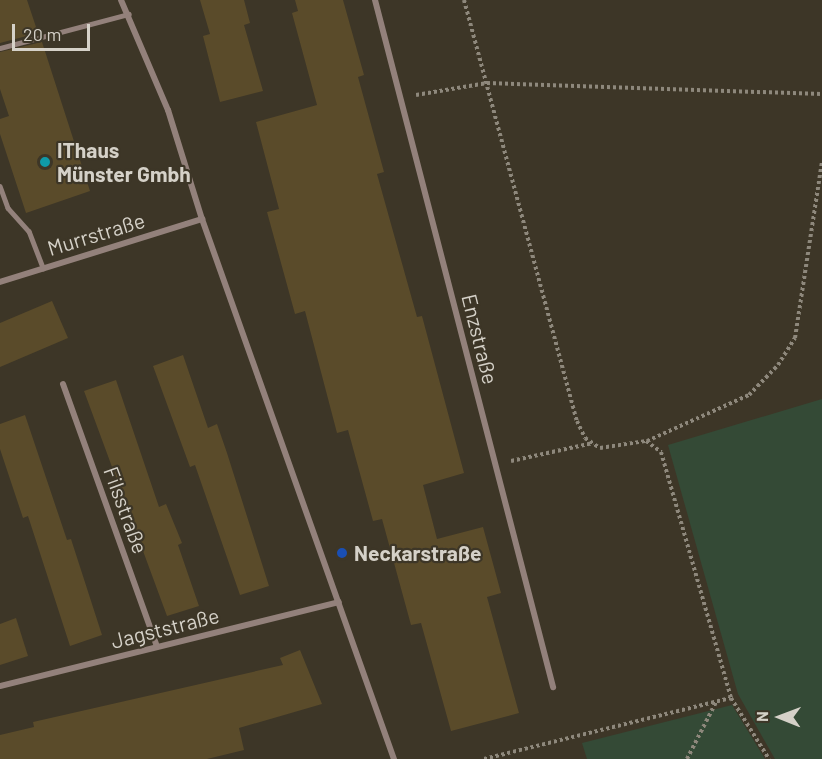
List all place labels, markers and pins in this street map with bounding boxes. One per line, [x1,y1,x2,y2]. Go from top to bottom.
place label: IThaus Münster Gmbh [57,137,191,187]
marker: IThaus Münster Gmbh [38,155,52,169]
place label: Neckarstraße [354,540,481,566]
marker: Neckarstraße [335,546,349,560]

